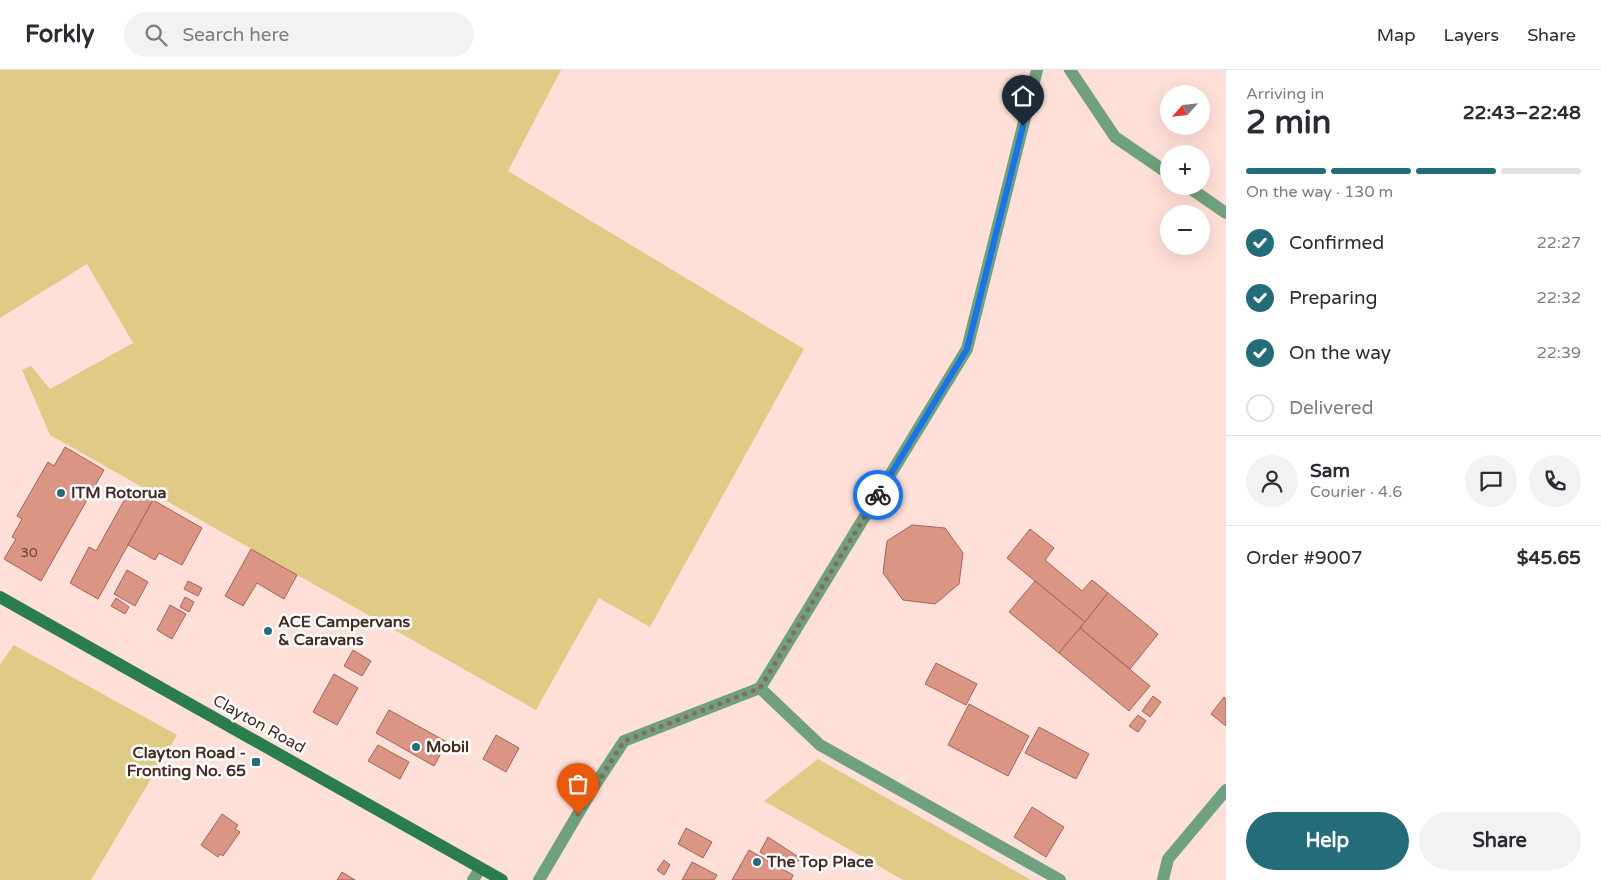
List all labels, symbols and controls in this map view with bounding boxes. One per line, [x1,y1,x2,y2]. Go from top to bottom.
search box [124,12,474,57]
text: Forkly [25,20,94,49]
icon: search [142,21,170,49]
text: Search here [182,24,289,46]
text: Map [1377,24,1416,46]
text: Layers [1444,24,1499,46]
text: Share [1527,24,1576,46]
pin [1002,75,1044,126]
icon: home [1009,82,1037,110]
text: Arriving in [1246,84,1324,104]
north arrow [1160,85,1210,135]
map controls [1160,85,1210,255]
text: 22:43–22:48 [1463,102,1581,124]
text: 2 min [1246,104,1331,142]
button: + [1160,145,1210,195]
text: On the way · 130 m [1246,182,1393,202]
button: − [1160,205,1210,255]
icon: check [1246,229,1274,257]
text: Confirmed [1289,232,1384,254]
text: 22:27 [1537,233,1581,253]
icon: check [1246,284,1274,312]
text: Preparing [1289,287,1378,309]
text: 22:32 [1537,288,1581,308]
icon: check [1246,339,1274,367]
text: On the way [1289,342,1391,364]
text: 22:39 [1537,343,1581,363]
text: Delivered [1289,397,1374,419]
button: person [1246,455,1298,507]
button: chat [1465,455,1517,507]
button: phone [1529,455,1581,507]
text: Sam [1310,460,1350,482]
courier [853,470,903,520]
icon: bike [864,481,892,509]
text: Courier · 4.6 [1310,482,1402,502]
place label: ITM Rotorua [71,483,167,503]
marker: ITM Rotorua [55,487,67,499]
house number: 30 [20,544,38,561]
text: Order #9007 [1246,547,1363,569]
text: $45.65 [1517,547,1581,569]
place label: ACE Campervans & Caravans [278,612,410,650]
marker: ACE Campervans & Caravans [262,625,274,637]
street label: Clayton Road [209,690,309,758]
place label: Mobil [426,737,469,757]
marker: Mobil [410,741,422,753]
place label: Clayton Road - Fronting No. 65 [127,743,246,781]
marker: Clayton Road - Fronting No. 65 [250,756,262,768]
pin [557,763,599,814]
icon: bag [564,770,592,798]
button: Help [1246,812,1409,870]
button: Share [1419,812,1581,870]
place label: The Top Place [766,852,873,872]
marker: The Top Place [751,856,763,868]

